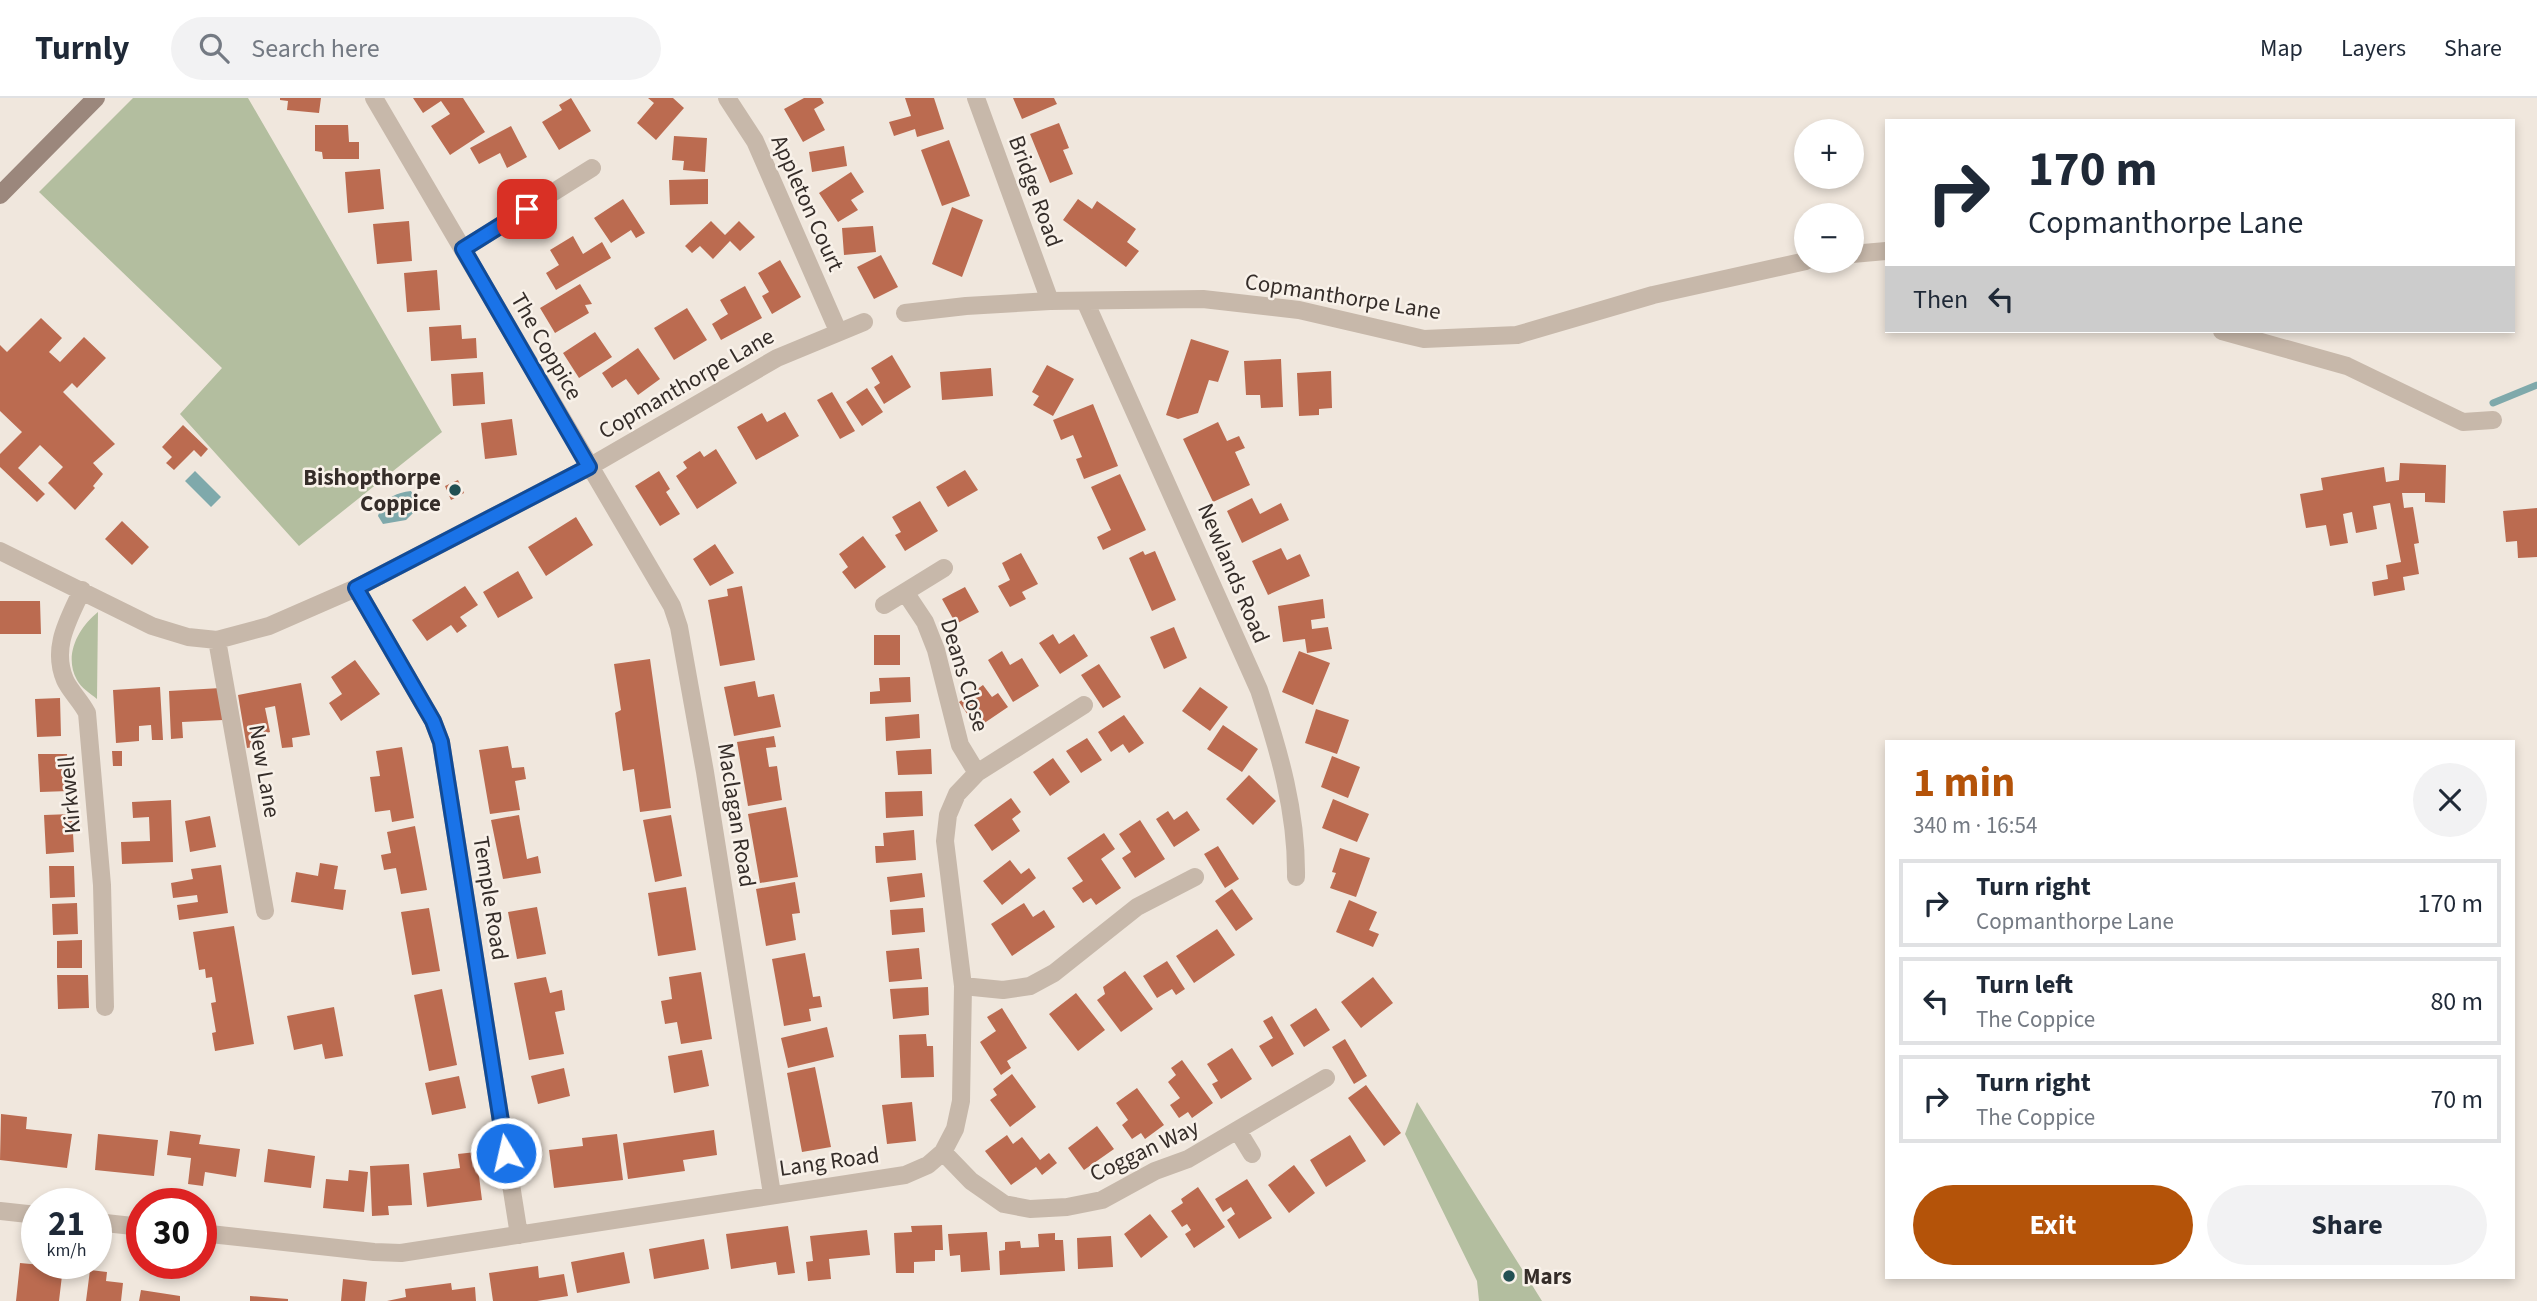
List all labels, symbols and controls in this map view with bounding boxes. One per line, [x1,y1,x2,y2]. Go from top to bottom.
search box [171,17,661,80]
text: Turnly [35,25,129,72]
icon: search [195,29,233,67]
text: Search here [251,30,380,67]
text: Map [2260,31,2303,66]
text: Layers [2341,31,2406,66]
text: Share [2444,31,2502,66]
map controls [1794,119,1864,273]
button: + [1794,119,1864,189]
street label: Appleton Court [763,130,852,277]
street label: Bridge Road [1000,131,1071,252]
text: 170 m [2028,135,2157,205]
icon: right [1913,147,2004,238]
pin [497,179,557,239]
icon: arrive [508,190,546,228]
text: Copmanthorpe Lane [2028,200,2303,246]
button: − [1794,203,1864,273]
street label: Copmanthorpe Lane [1243,265,1443,328]
icon: left [1982,280,2020,318]
text: Then [1913,281,1968,318]
street label: The Coppice [503,286,591,406]
street label: Copmanthorpe Lane [592,320,780,447]
place label: Bishopthorpe Coppice [303,461,441,520]
marker: Bishopthorpe Coppice [447,482,463,498]
street label: Newlands Road [1189,498,1278,648]
street label: Deans Close [932,615,997,735]
street label: New Lane [240,722,289,820]
street label: Maclagan Road [709,741,764,890]
text: 1 min [1913,753,2015,813]
street label: Kirkwell [50,755,89,835]
button: close [2413,763,2487,837]
text: 340 m · 16:54 [1913,809,2037,842]
street label: Temple Road [464,834,517,963]
text: Turn right [1976,868,2091,905]
icon: right [1917,884,1955,922]
text: 170 m [2417,885,2483,922]
text: Copmanthorpe Lane [1976,905,2174,938]
text: Turn left [1976,966,2073,1003]
icon: left [1917,982,1955,1020]
text: 80 m [2430,983,2483,1020]
text: The Coppice [1976,1003,2095,1036]
text: Turn right [1976,1064,2091,1101]
icon: right [1917,1080,1955,1118]
text: 70 m [2430,1081,2483,1118]
text: The Coppice [1976,1101,2095,1134]
street label: Coggan Way [1084,1111,1205,1190]
position arrow [469,1116,543,1190]
street label: Lang Road [777,1138,881,1185]
button: Exit [1913,1185,2193,1265]
button: Share [2207,1185,2487,1265]
speed limit sign: 30 [126,1188,217,1279]
text: 21 [48,1199,85,1249]
text: km/h [47,1238,86,1263]
place label: Mars [1523,1260,1572,1293]
marker: Mars [1501,1268,1517,1284]

